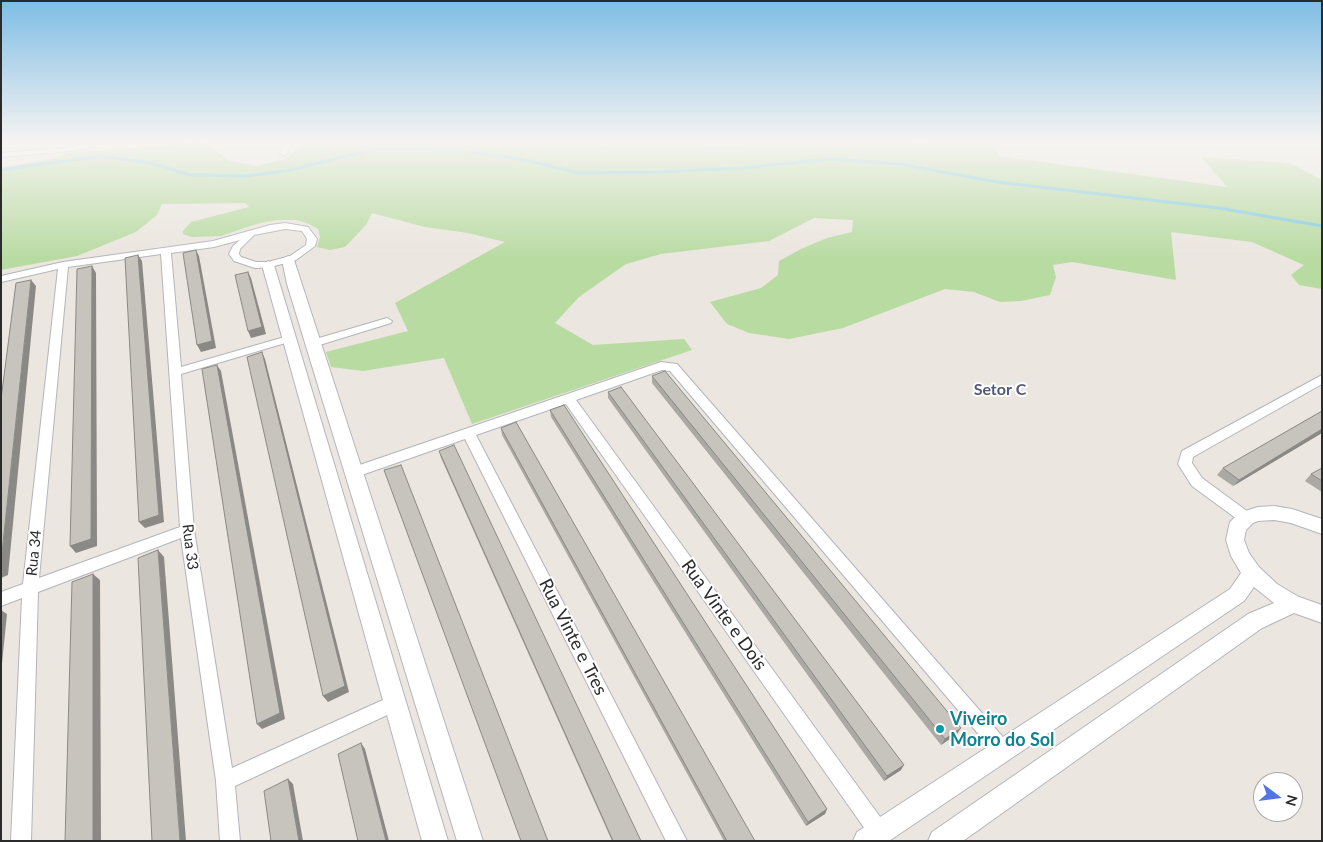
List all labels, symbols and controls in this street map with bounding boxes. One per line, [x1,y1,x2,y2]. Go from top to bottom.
district label: Setor C [974,380,1026,400]
street label: Rua 33 [178,523,202,571]
street label: Rua 34 [23,529,45,577]
street label: Rua Vinte e Dois [677,555,771,675]
street label: Rua Vinte e Tres [534,575,612,699]
place label: Viveiro Morro do Sol [950,708,1055,751]
marker: Viveiro Morro do Sol [934,723,946,735]
north arrow [1253,772,1303,822]
text: N [1282,793,1302,808]

